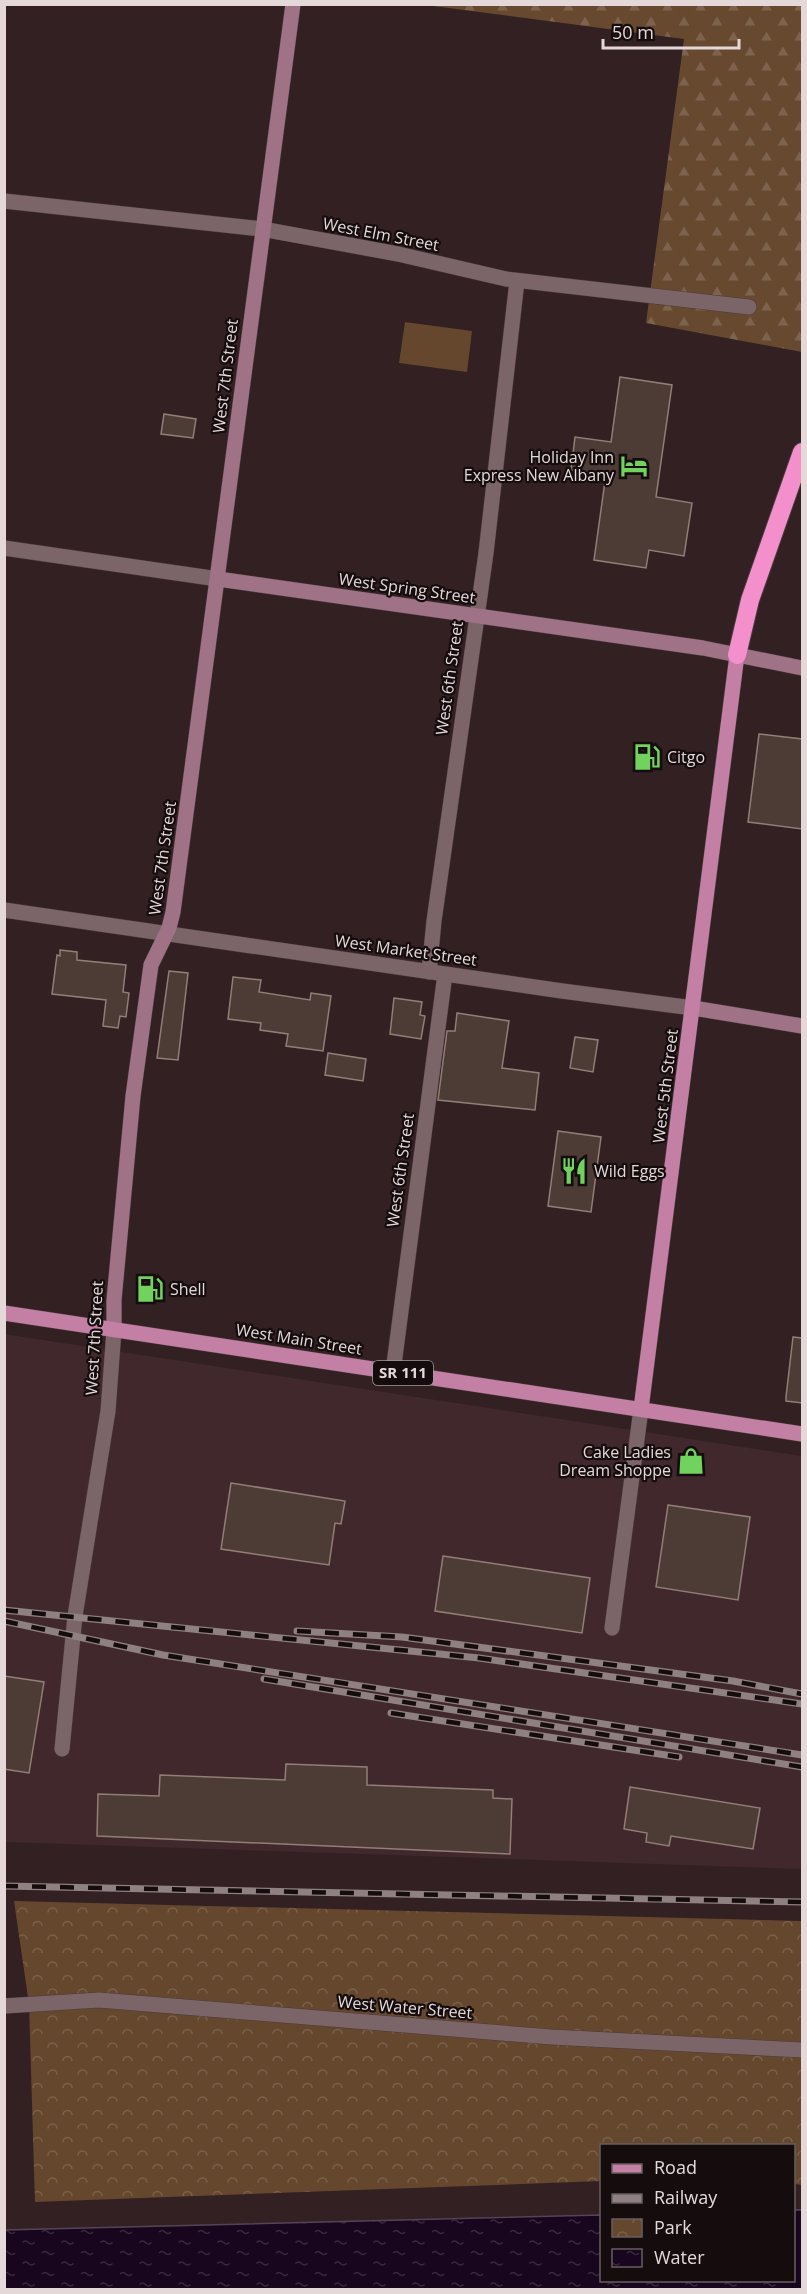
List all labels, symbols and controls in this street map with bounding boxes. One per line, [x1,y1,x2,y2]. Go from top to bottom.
scale bar [603,12,740,50]
text: 50 m [612,20,654,44]
street label: West Elm Street [321,212,441,256]
street label: West 7th Street [207,317,243,434]
place label: Holiday Inn Express New Albany [464,446,615,486]
hotel icon: Holiday Inn Express New Albany [619,451,649,481]
street label: West Spring Street [337,568,477,609]
street label: West 6th Street [430,619,468,736]
fuel station icon: Citgo [632,742,662,772]
place label: Citgo [667,746,705,768]
street label: West 7th Street [143,799,181,916]
street label: West Market Street [334,929,479,971]
street label: West 5th Street [647,1027,683,1144]
street label: West 6th Street [381,1111,419,1228]
restaurant icon: Wild Eggs [559,1156,589,1186]
place label: Wild Eggs [594,1160,665,1182]
fuel station icon: Shell [135,1274,165,1304]
place label: Shell [170,1278,206,1300]
street label: West 7th Street [80,1280,108,1396]
street label: West Main Street [234,1318,364,1360]
road number: SR 111 [373,1361,433,1385]
place label: Cake Ladies Dream Shoppe [559,1441,671,1481]
shop icon: Cake Ladies Dream Shoppe [676,1446,706,1476]
street label: West Water Street [337,1990,473,2024]
legend [600,2144,795,2282]
text: Road [654,2155,697,2179]
text: Railway [654,2185,718,2209]
text: Park [654,2215,692,2239]
text: Water [654,2245,705,2269]

